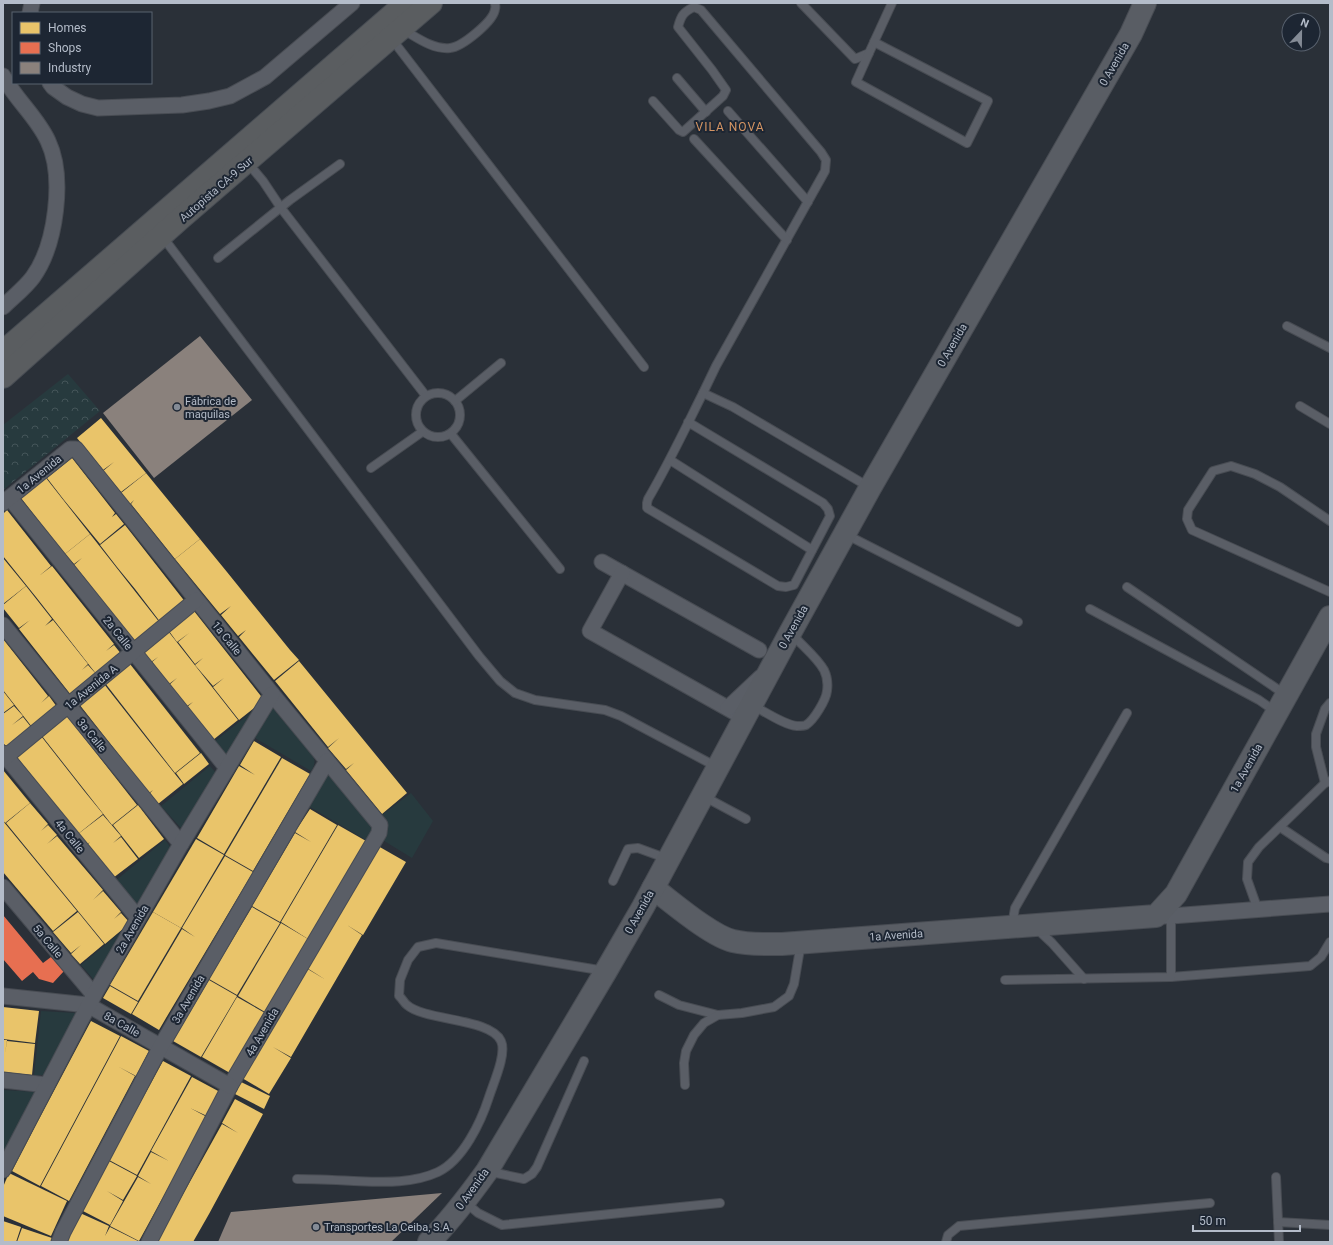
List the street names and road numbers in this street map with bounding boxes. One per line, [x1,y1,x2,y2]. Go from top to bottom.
street label: 0 Avenida [1097,40,1132,88]
street label: Autopista CA-9 Sur [177,154,256,225]
street label: 0 Avenida [935,321,970,369]
street label: 1a Avenida [14,452,64,496]
street label: 0 Avenida [776,603,811,651]
street label: 2a Calle [100,614,135,653]
street label: 1a Calle [209,619,244,658]
street label: 1a Avenida A [62,662,121,712]
street label: 3a Calle [74,716,109,755]
street label: 1a Avenida [1228,742,1265,795]
street label: 4a Calle [52,817,87,856]
street label: 0 Avenida [622,888,657,936]
street label: 2a Avenida [113,903,152,956]
street label: 5a Calle [30,922,65,961]
street label: 1a Avenida [869,927,923,944]
street label: 3a Avenida [169,973,208,1026]
street label: 4a Avenida [243,1006,282,1059]
street label: 8a Calle [101,1009,142,1040]
street label: 0 Avenida [453,1166,492,1212]

